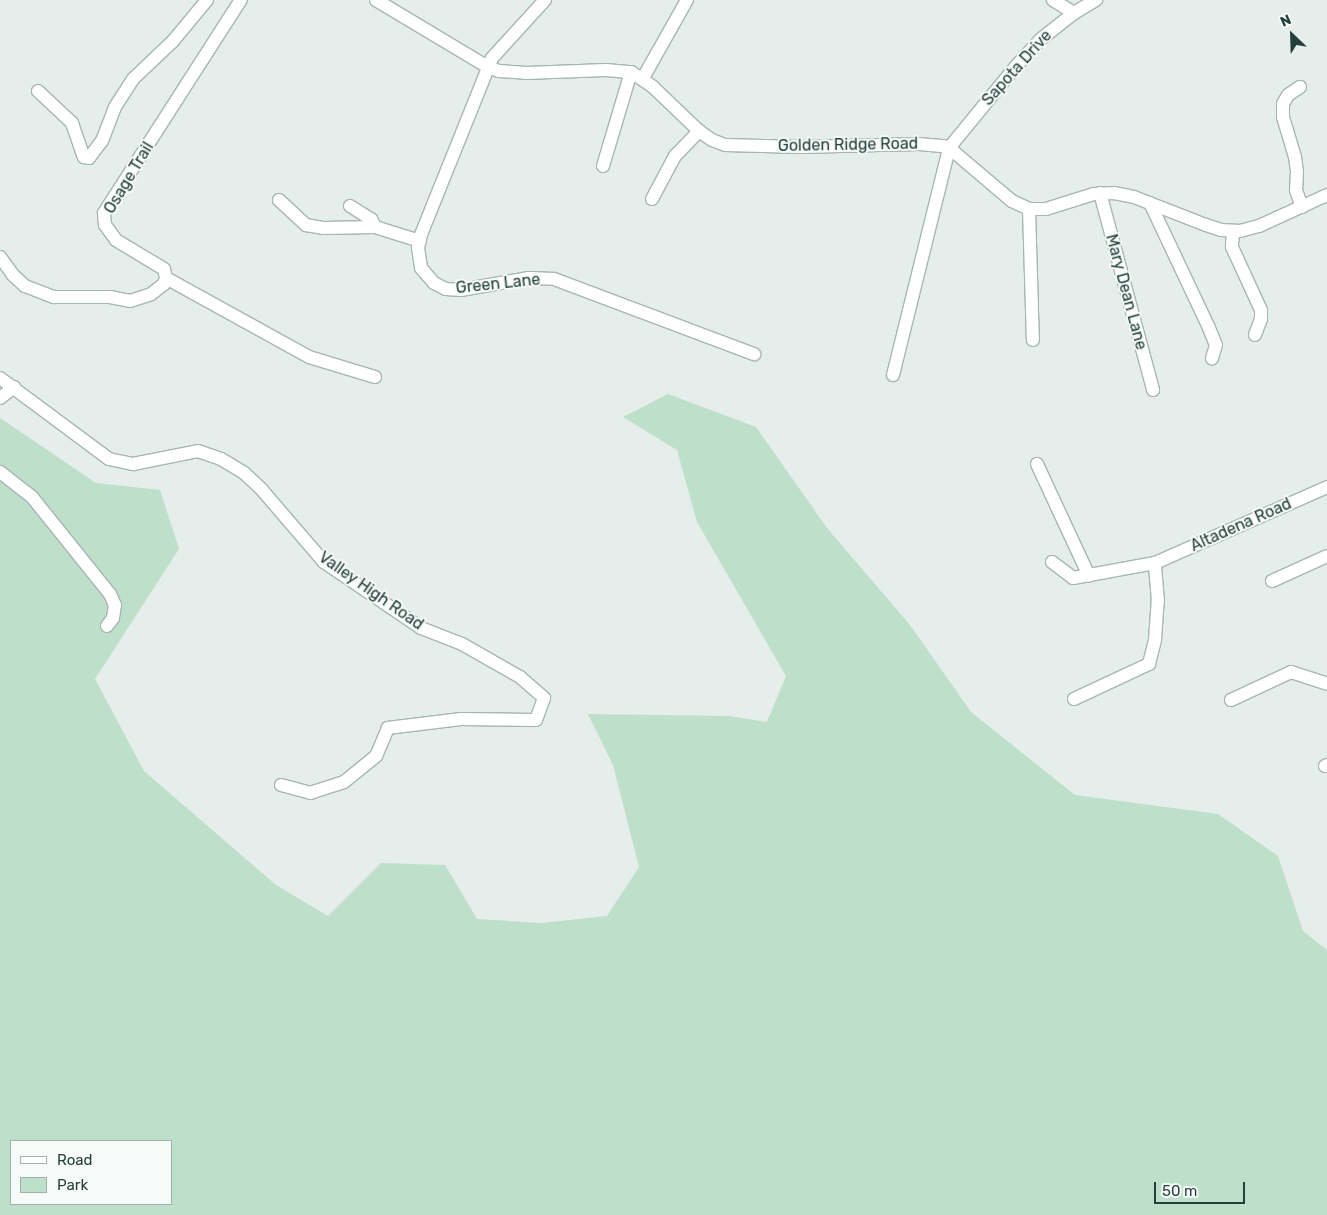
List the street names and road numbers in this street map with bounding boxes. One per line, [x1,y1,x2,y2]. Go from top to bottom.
street label: Sapota Drive [978,26,1056,110]
street label: Golden Ridge Road [778,134,918,156]
street label: Osage Trail [100,138,158,218]
street label: Mary Dean Lane [1101,232,1151,352]
street label: Green Lane [455,270,541,298]
street label: Altadena Road [1188,494,1294,556]
street label: Valley High Road [315,548,427,634]

